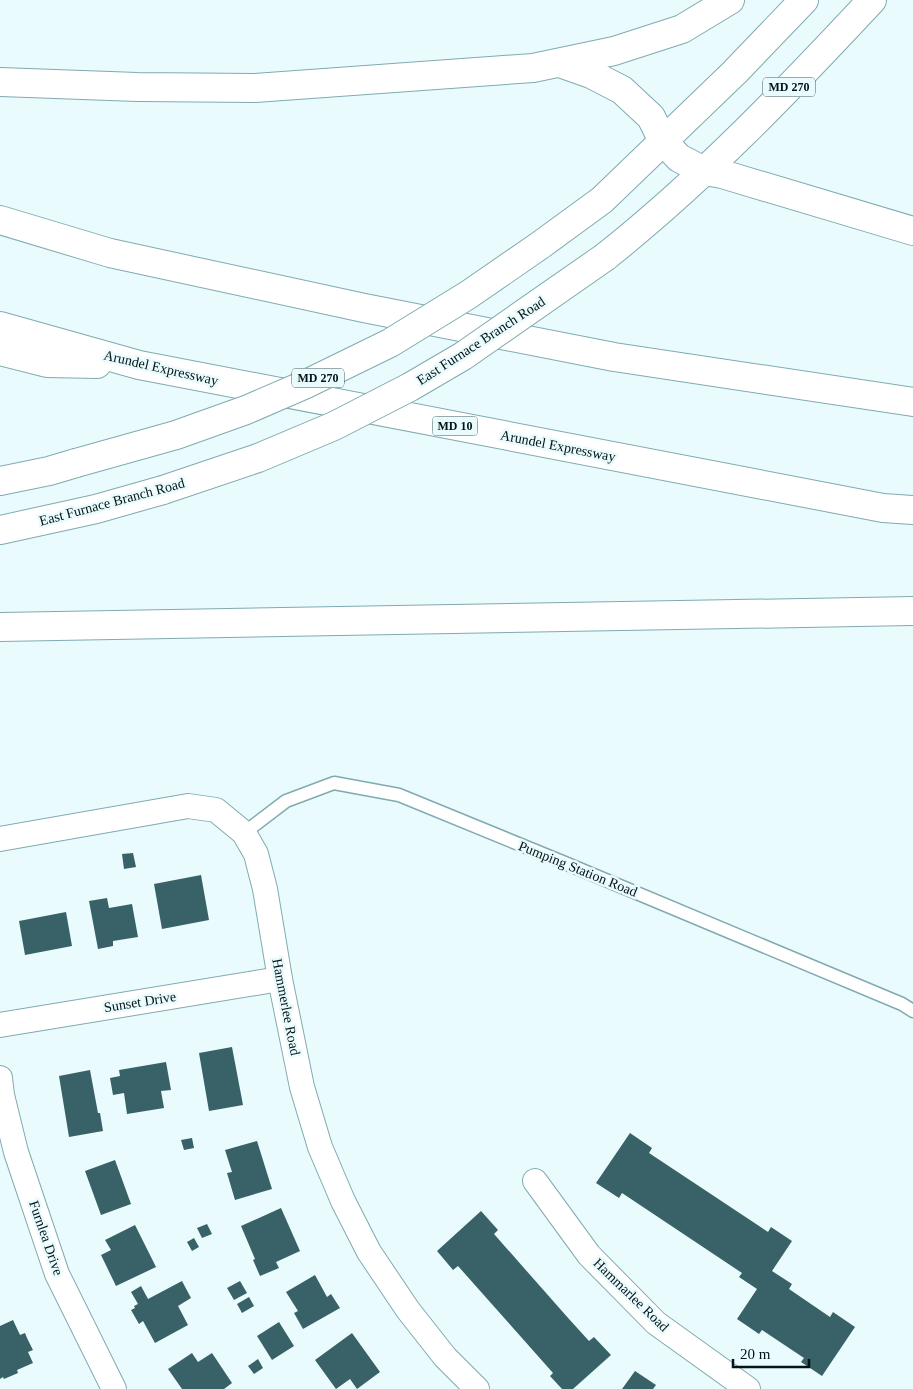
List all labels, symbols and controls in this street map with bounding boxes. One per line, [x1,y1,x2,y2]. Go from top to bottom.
road number: MD 270 [763,77,815,96]
street label: East Furnace Branch Road [414,294,548,388]
street label: Arundel Expressway [102,348,220,388]
road number: MD 270 [292,368,344,388]
road number: MD 10 [432,416,478,436]
street label: Arundel Expressway [499,427,617,465]
street label: East Furnace Branch Road [38,475,186,529]
street label: Pumping Station Road [516,838,640,900]
street label: Hammerlee Road [269,957,303,1057]
street label: Sunset Drive [103,989,177,1015]
street label: Furnlea Drive [26,1199,66,1277]
street label: Hammarlee Road [590,1255,672,1335]
scale bar [733,1336,809,1368]
text: 20 m [740,1346,771,1362]

